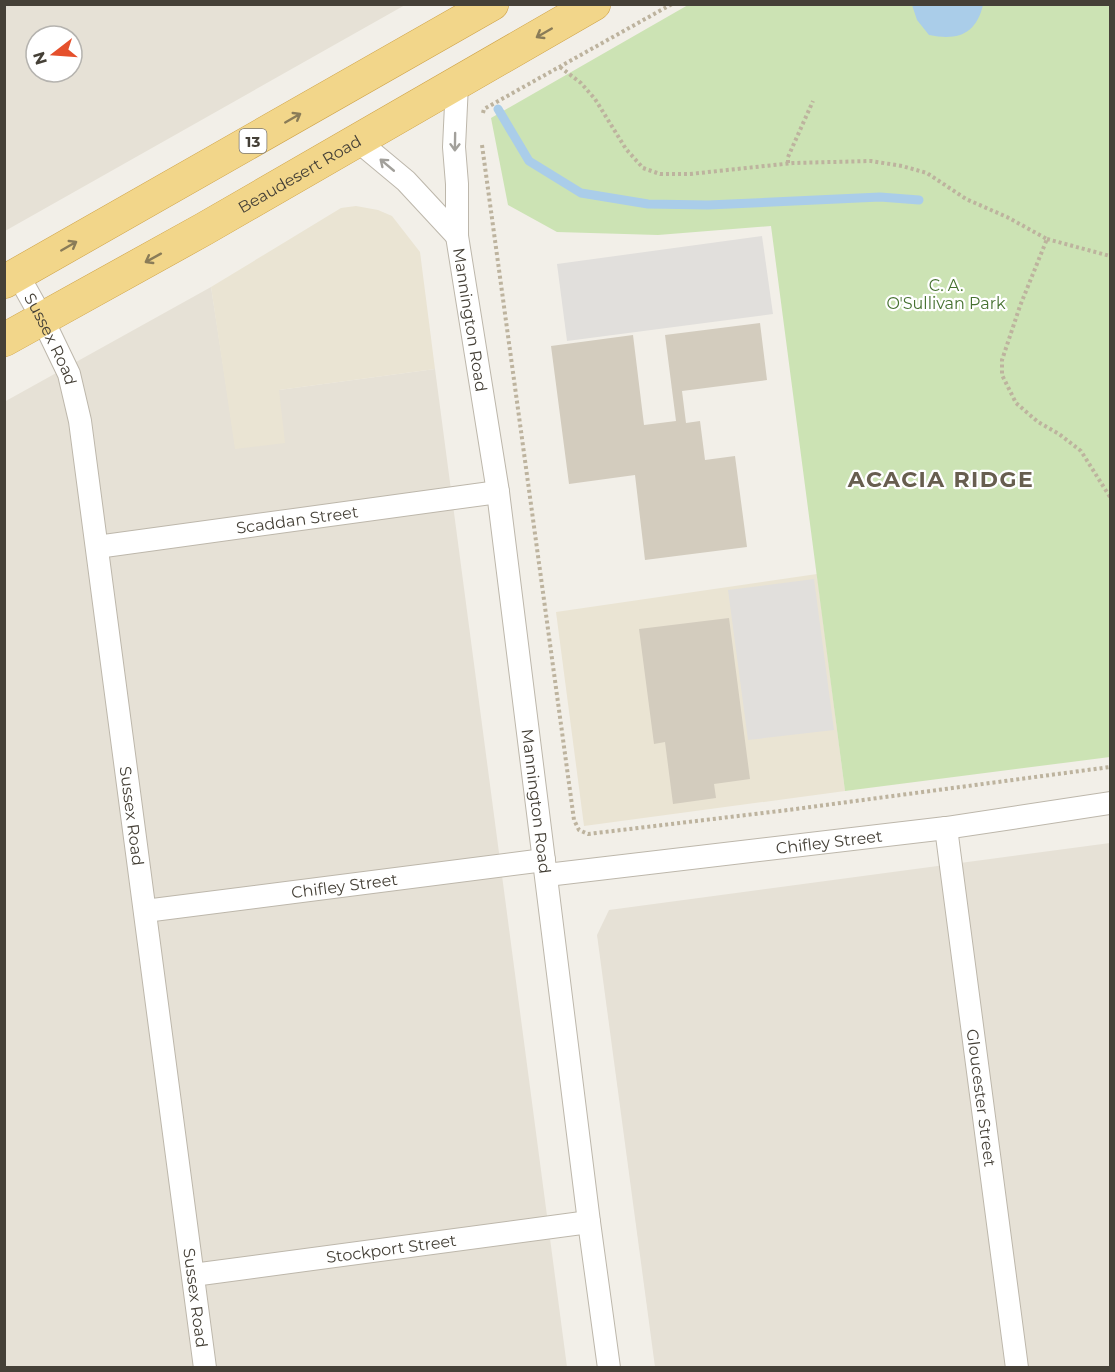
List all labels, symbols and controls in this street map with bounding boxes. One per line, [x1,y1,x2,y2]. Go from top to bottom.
north arrow [24,24,84,84]
one-way arrow [536,28,553,40]
text: N [29,49,51,67]
one-way arrow [284,112,301,124]
road number: 13 [240,129,266,153]
street label: Beaudesert Road [235,131,364,217]
one-way arrow [449,132,460,152]
one-way arrow [379,158,395,171]
one-way arrow [60,240,77,252]
street label: Mannington Road [450,246,491,393]
one-way arrow [145,252,162,264]
park label: C. A. O'Sullivan Park [886,276,1006,313]
street label: Sussex Road [20,289,81,387]
district label: ACACIA RIDGE [847,466,1034,493]
street label: Scaddan Street [235,502,360,537]
street label: Mannington Road [518,728,555,875]
street label: Sussex Road [116,765,148,867]
street label: Chifley Street [775,826,884,857]
street label: Chifley Street [290,869,399,902]
street label: Gloucester Street [963,1028,1000,1168]
street label: Stockport Street [325,1230,458,1267]
street label: Sussex Road [180,1247,212,1349]

